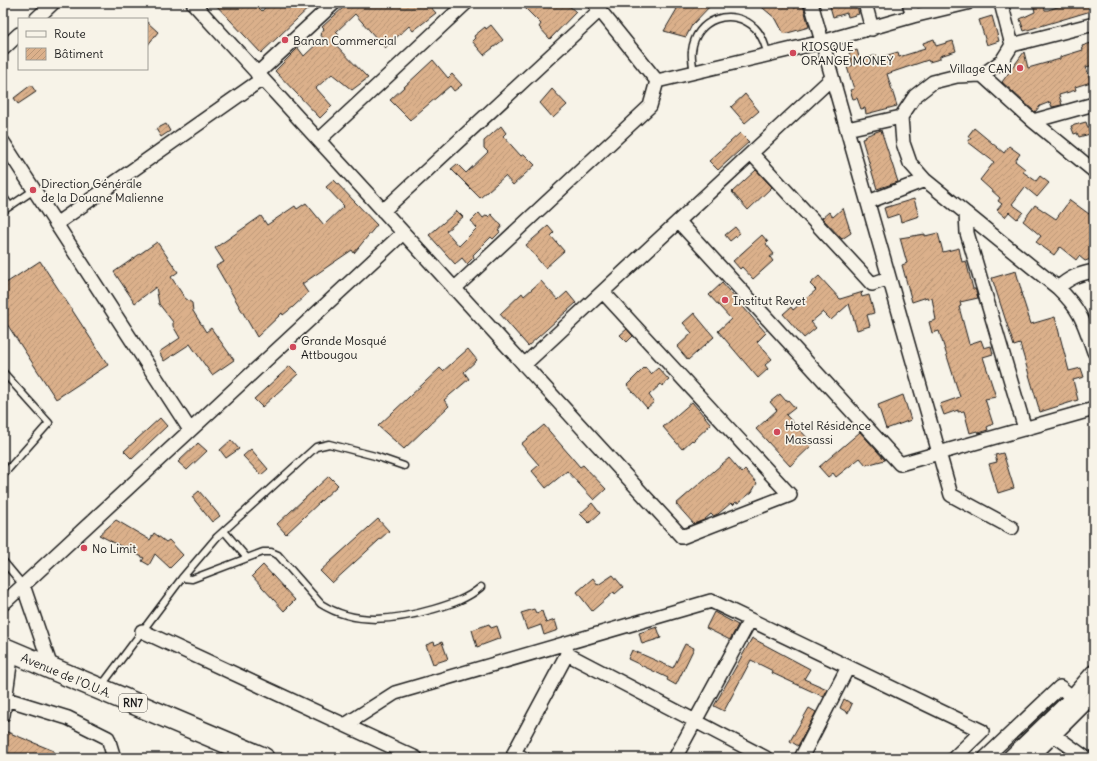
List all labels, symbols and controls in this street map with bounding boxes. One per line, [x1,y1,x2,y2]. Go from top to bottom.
legend [18,18,148,70]
text: Route [54,26,86,41]
place label: Banan Commercial [293,33,396,48]
marker: Banan Commercial [280,35,290,45]
place label: KIOSQUE ORANGE MONEY [801,39,894,68]
text: Bâtiment [54,46,103,61]
marker: KIOSQUE ORANGE MONEY [788,48,798,58]
place label: Village CAN [950,61,1012,76]
marker: Village CAN [1015,63,1025,73]
place label: Direction Générale de la Douane Malienne [41,176,164,205]
marker: Direction Générale de la Douane Malienne [28,185,38,195]
place label: Institut Revet [733,293,805,308]
marker: Institut Revet [720,295,730,305]
place label: Grande Mosqué Attbougou [301,333,386,362]
marker: Grande Mosqué Attbougou [288,342,298,352]
place label: Hotel Résidence Massassi [785,418,871,447]
marker: Hotel Résidence Massassi [772,427,782,437]
place label: No Limit [92,541,136,556]
marker: No Limit [79,543,89,553]
street label: Avenue de l'O.U.A. [19,649,114,701]
road number: RN7 [119,694,147,712]

